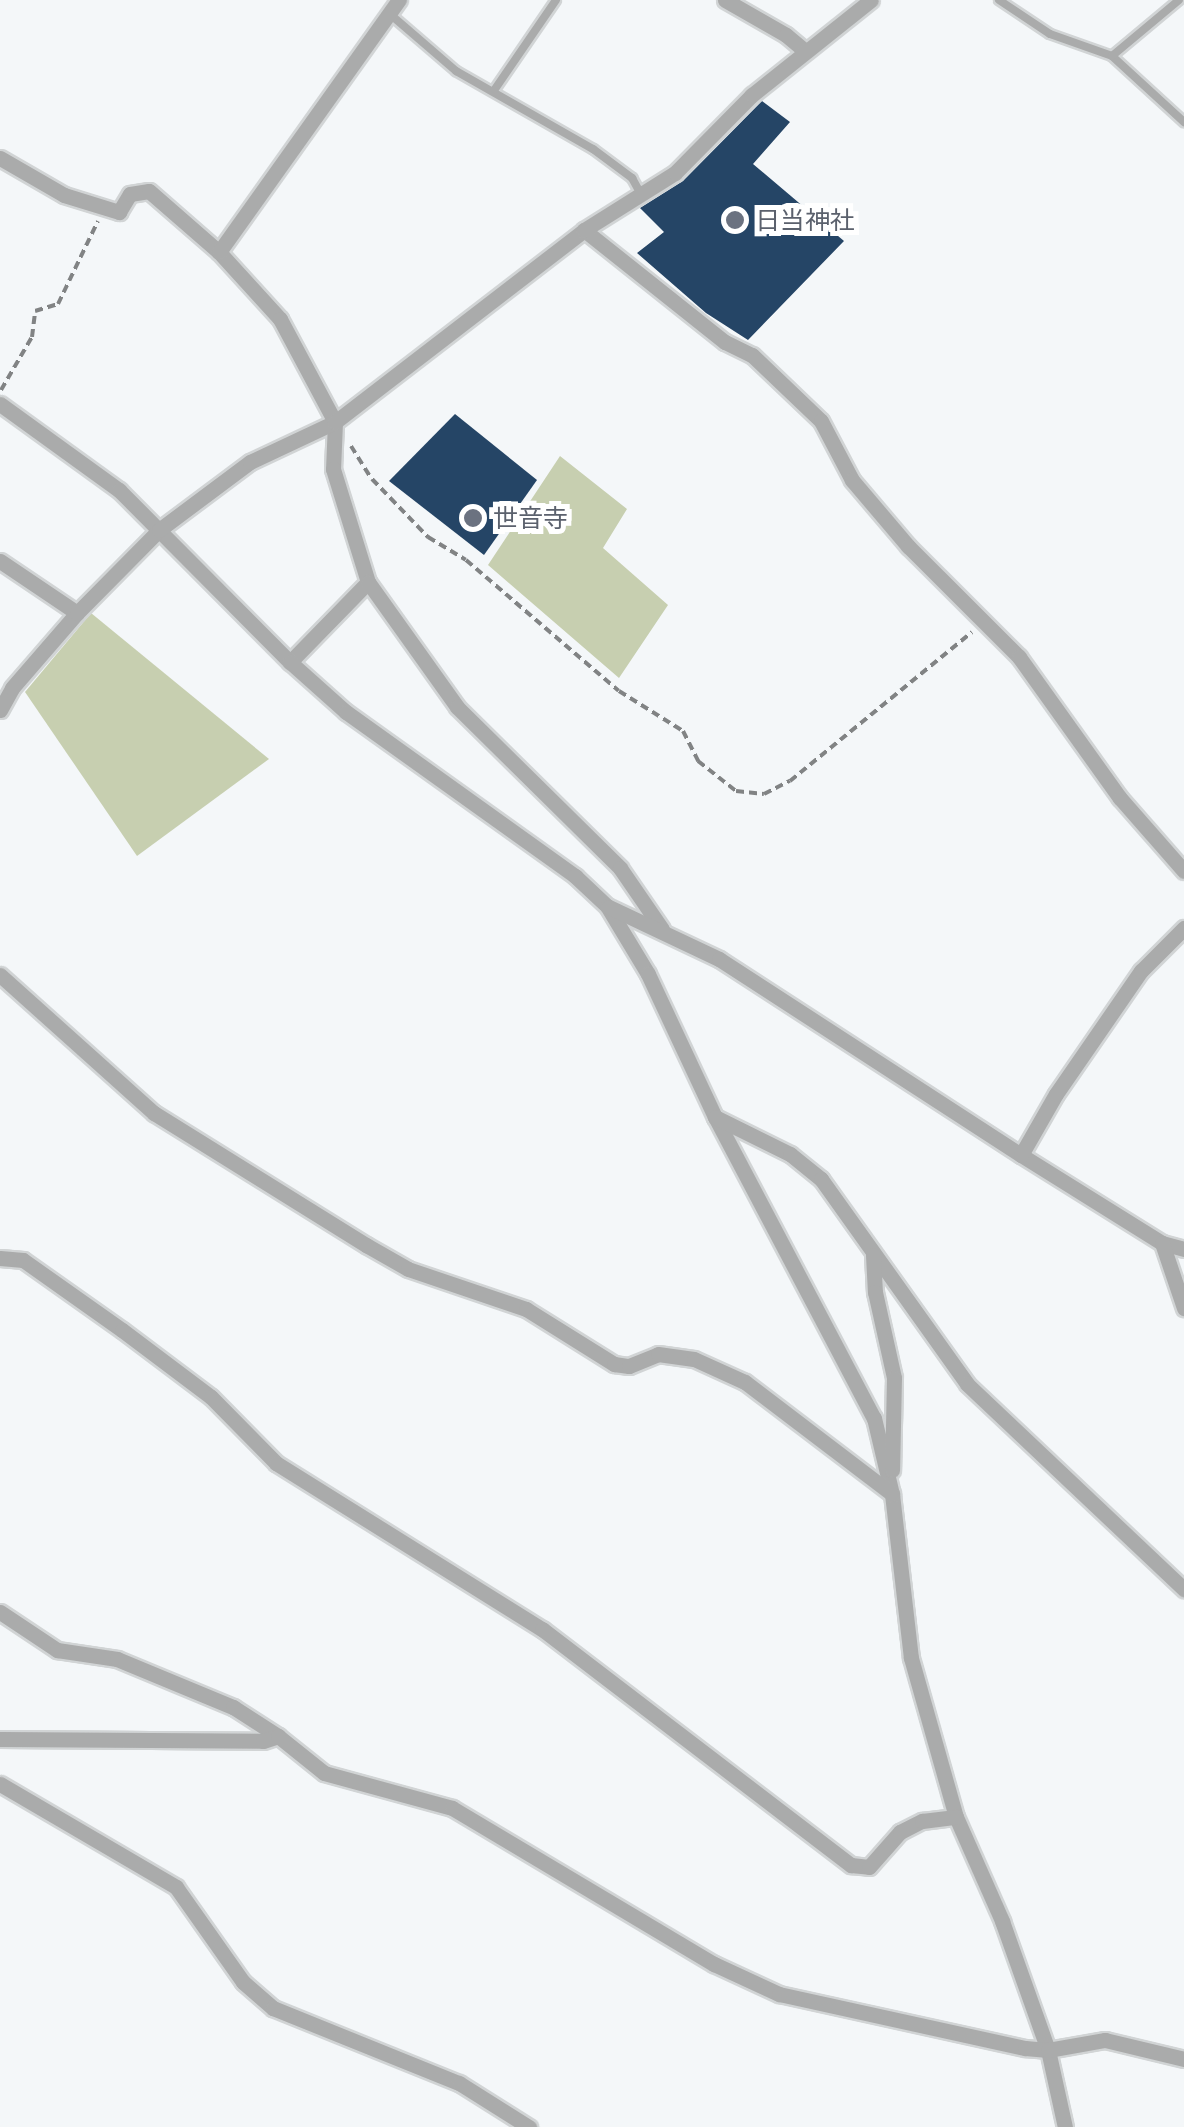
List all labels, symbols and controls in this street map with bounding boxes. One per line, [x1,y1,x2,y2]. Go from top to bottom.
place label: 日当神社 [755,205,855,235]
marker: 日当神社 [724,209,746,231]
place label: 世音寺 [493,503,568,533]
marker: 世音寺 [462,507,484,529]

